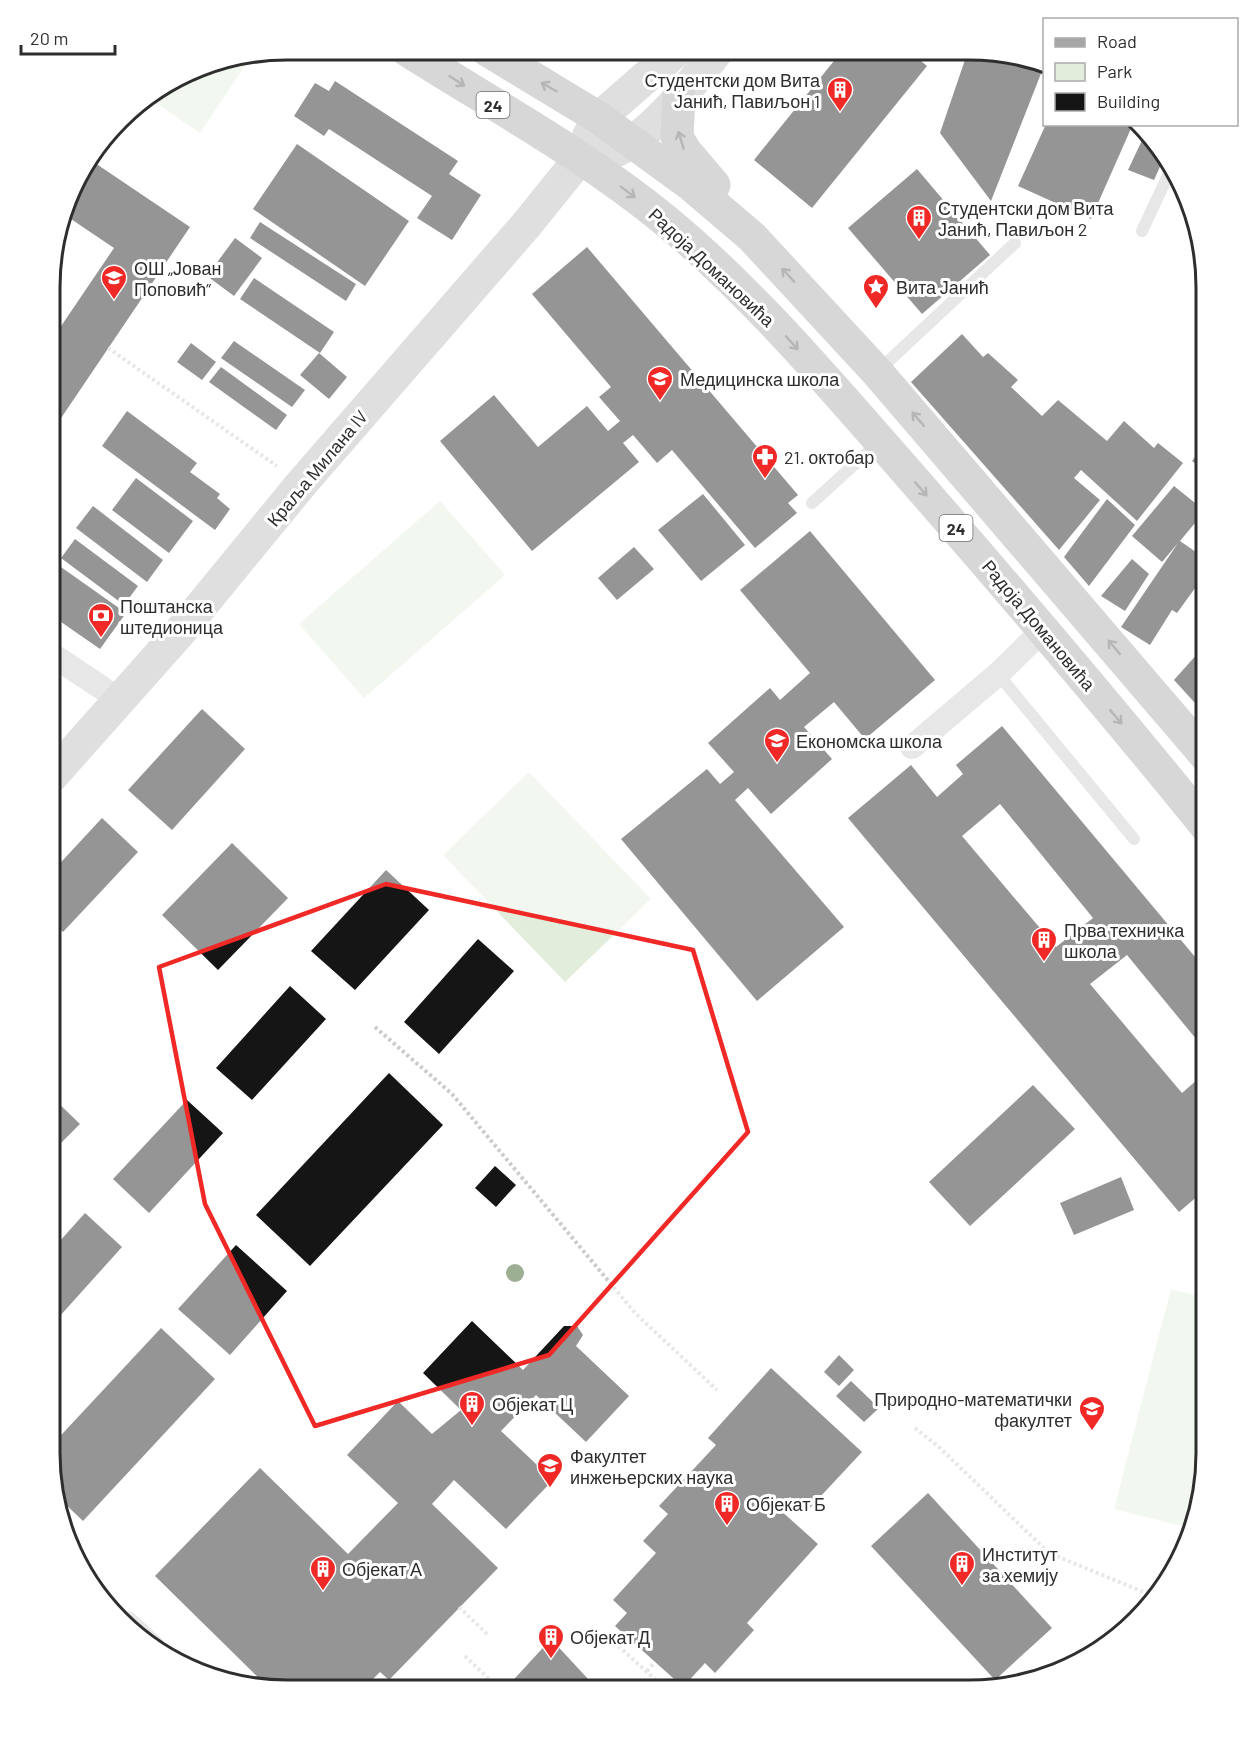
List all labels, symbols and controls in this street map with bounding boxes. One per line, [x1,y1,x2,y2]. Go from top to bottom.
scale bar [21,18,116,56]
legend [1043,18,1238,126]
text: 20 m [30,27,68,49]
text: Road [1097,30,1137,52]
text: Park [1097,60,1132,82]
place label: Студентски дом Вита Јанић, Павиљон 1 [645,69,821,112]
building icon: Студентски дом Вита Јанић, Павиљон 1 [825,75,855,113]
one-way arrow [448,76,465,88]
one-way arrow [541,81,558,93]
text: Building [1097,90,1160,112]
road number: 24 [476,92,510,118]
one-way arrow [675,131,686,150]
one-way arrow [620,186,636,198]
place label: Студентски дом Вита Јанић, Павиљон 2 [938,197,1114,240]
street label: Радоја Домановића [645,203,780,332]
building icon: Студентски дом Вита Јанић, Павиљон 2 [904,203,934,241]
place label: ОШ „Јован Поповић” [134,257,221,300]
school or university icon: ОШ „Јован Поповић” [99,263,129,301]
one-way arrow [781,267,795,282]
place icon: Вита Јанић [861,272,891,310]
place label: Вита Јанић [896,276,989,298]
one-way arrow [785,335,799,350]
school or university icon: Медицинска школа [645,364,675,402]
place label: Медицинска школа [680,368,840,390]
street label: Краља Милана IV [262,405,372,531]
one-way arrow [912,412,926,428]
pharmacy icon: 21. октобар [750,442,780,480]
place label: 21. октобар [784,446,874,468]
one-way arrow [915,481,928,497]
road number: 24 [940,515,972,541]
street label: Радоја Домановића [978,555,1101,696]
place label: Поштанска штедионица [120,595,224,638]
bank icon: Поштанска штедионица [86,601,116,639]
one-way arrow [1107,640,1121,655]
one-way arrow [1110,709,1123,725]
school or university icon: Економска школа [762,726,792,764]
place label: Економска школа [796,730,943,752]
place label: Прва техничка школа [1064,919,1185,962]
building icon: Прва техничка школа [1029,925,1059,963]
place label: Природно-математички факултет [874,1388,1072,1431]
building icon: Објекат Ц [457,1389,487,1427]
place label: Објекат Ц [492,1393,573,1415]
school or university icon: Природно-математички факултет [1077,1394,1107,1432]
place label: Факултет инжењерских наука [570,1445,734,1488]
school or university icon: Факултет инжењерских наука [535,1451,565,1489]
building icon: Објекат Б [712,1489,742,1527]
place label: Објекат Б [746,1493,826,1515]
place label: Институт за хемију [982,1543,1058,1586]
building icon: Институт за хемију [947,1549,977,1587]
building icon: Објекат А [308,1554,338,1592]
place label: Објекат А [342,1558,422,1580]
building icon: Објекат Д [536,1622,566,1660]
place label: Објекат Д [570,1626,650,1648]

